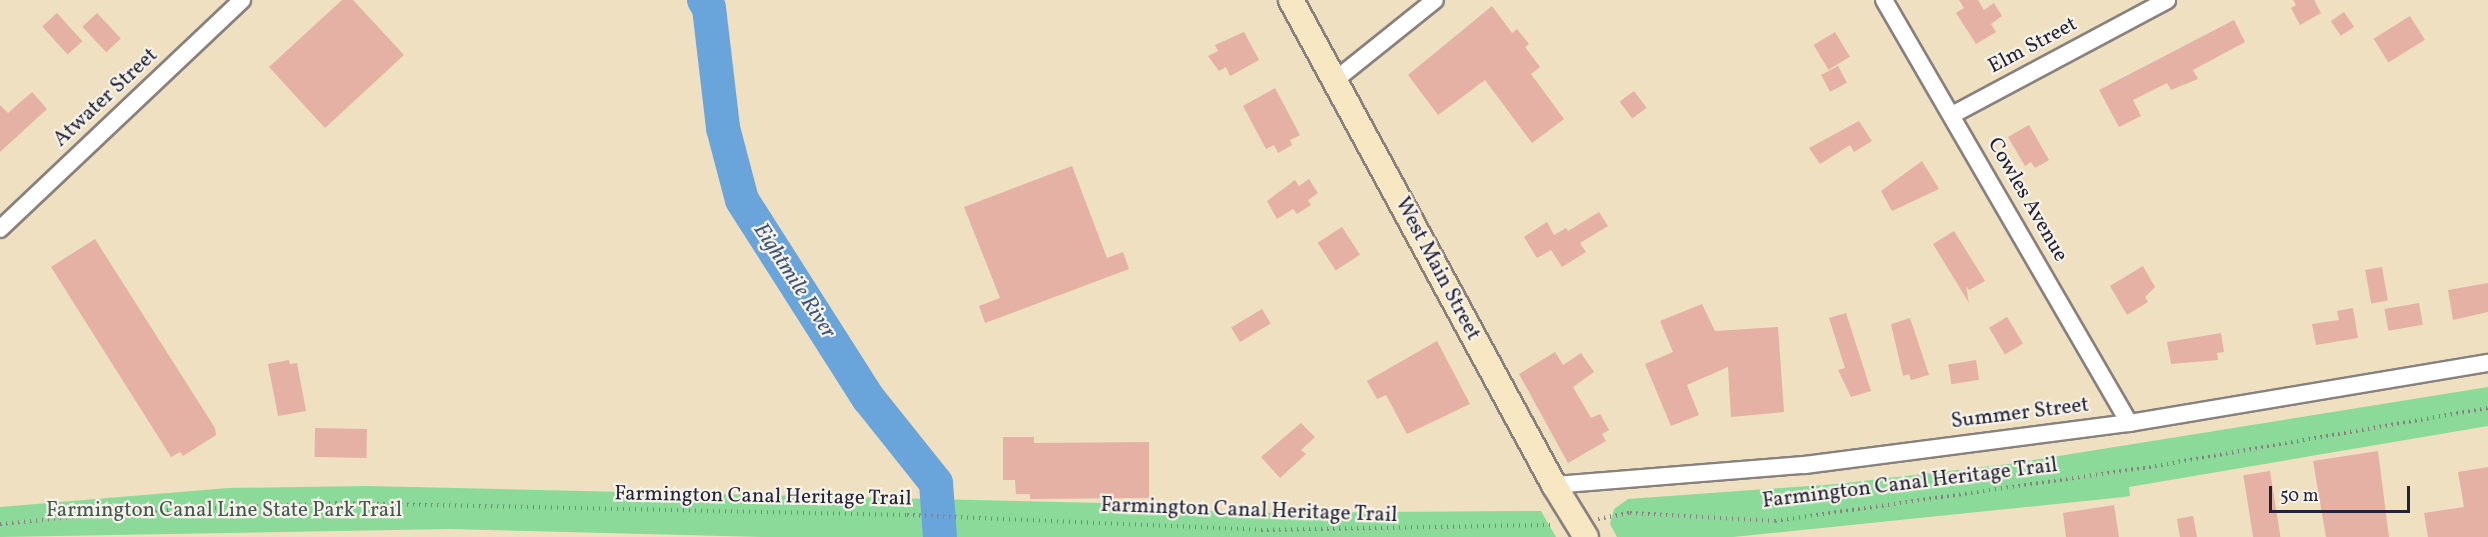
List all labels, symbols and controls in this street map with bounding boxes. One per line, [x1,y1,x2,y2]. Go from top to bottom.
street label: Elm Street [1984,12,2082,80]
street label: Atwater Street [49,43,163,153]
street label: Cowles Avenue [1981,133,2073,267]
street label: West Main Street [1389,193,1485,345]
water label: Eightmile River [747,218,841,344]
street label: Summer Street [1950,393,2090,435]
street label: Farmington Canal Heritage Trail [1761,453,2059,515]
scale bar [2272,474,2413,512]
street label: Farmington Canal Heritage Trail [614,482,912,512]
text: 50 m [2280,484,2319,509]
street label: Farmington Canal Heritage Trail [1100,493,1398,529]
park label: Farmington Canal Line State Park Trail [46,498,402,524]

